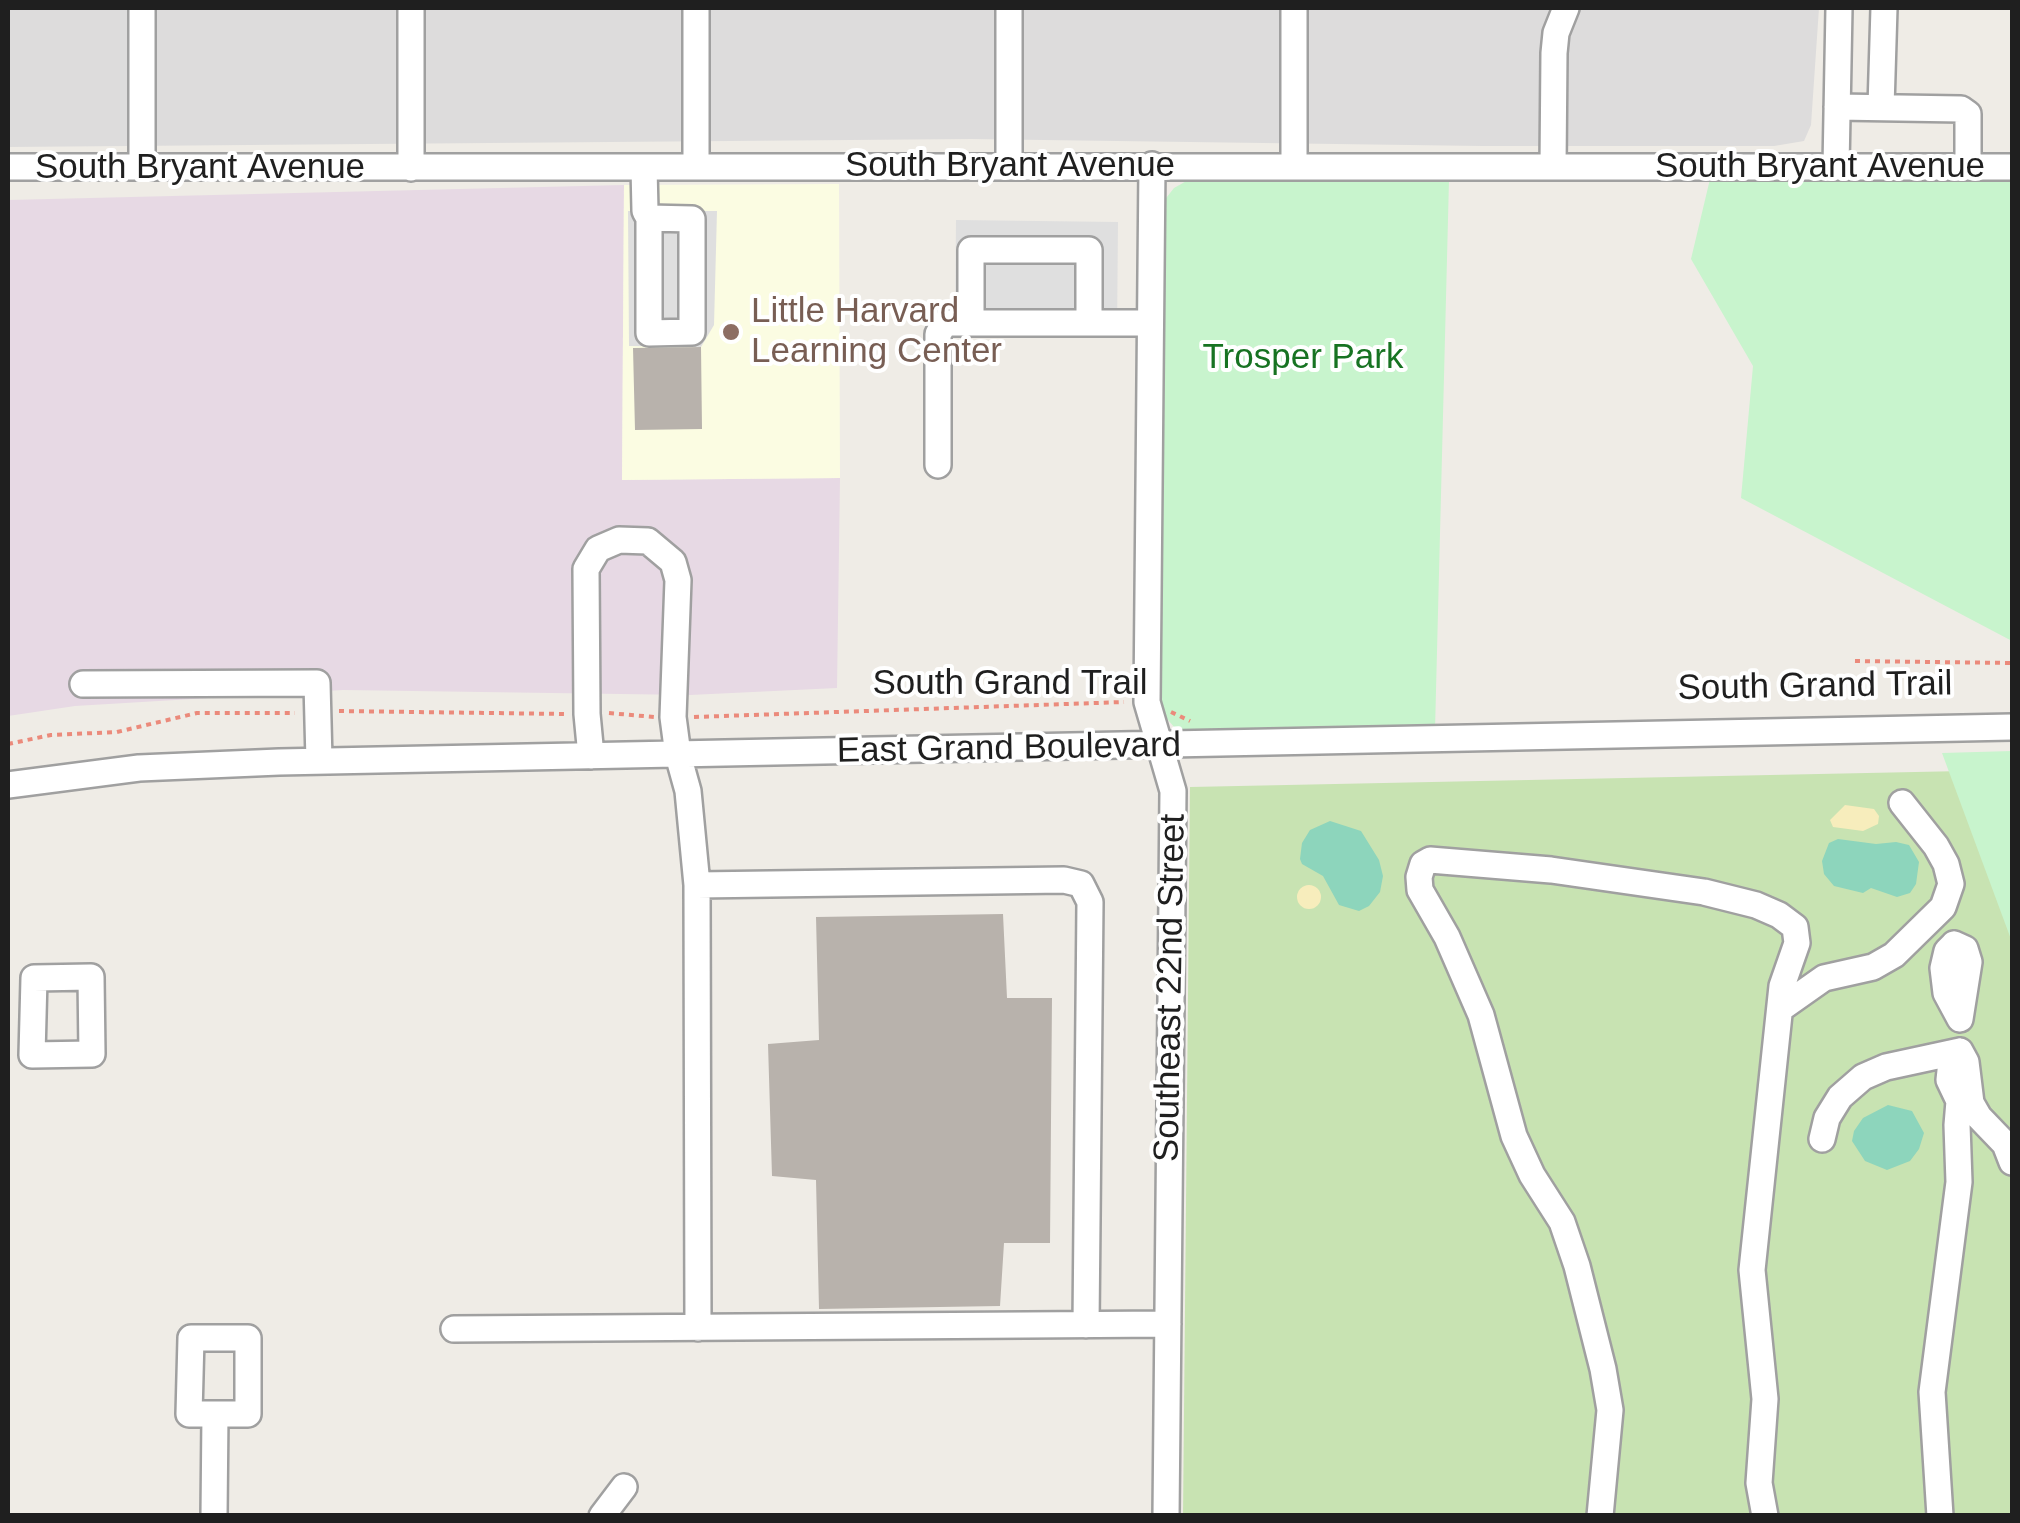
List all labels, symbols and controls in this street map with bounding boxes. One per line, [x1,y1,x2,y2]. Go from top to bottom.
street label: South Bryant Avenue [845,145,1175,187]
street label: South Bryant Avenue [1655,146,1985,188]
street label: South Bryant Avenue [35,147,365,189]
place label: Little Harvard Learning Center [751,291,1002,373]
marker: Little Harvard Learning Center [720,321,742,343]
park label: Trosper Park [1203,337,1403,379]
street label: South Grand Trail [873,663,1147,705]
street label: South Grand Trail [1677,664,1953,710]
street label: East Grand Boulevard [836,725,1182,773]
street label: Southeast 22nd Street [1147,814,1195,1162]

